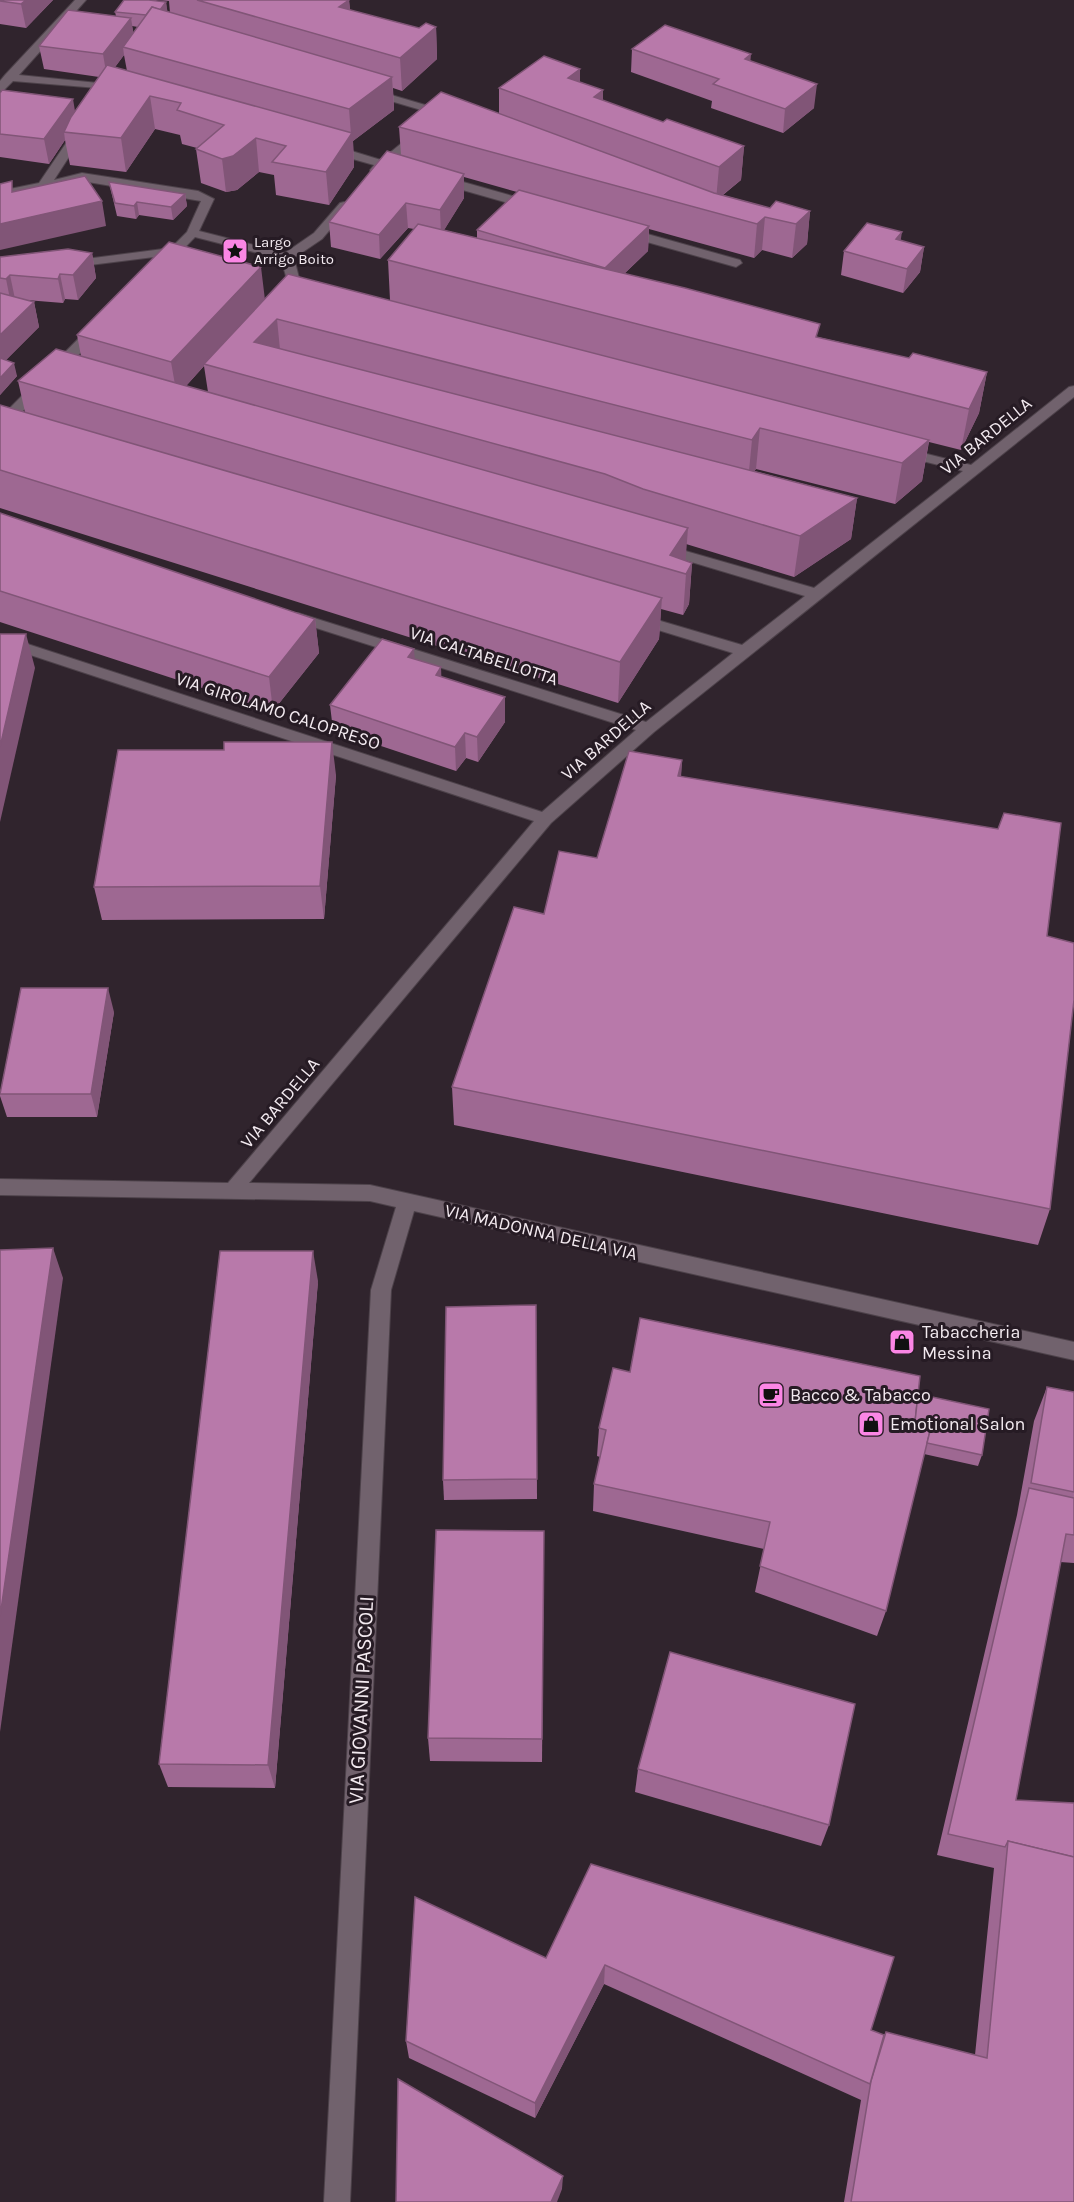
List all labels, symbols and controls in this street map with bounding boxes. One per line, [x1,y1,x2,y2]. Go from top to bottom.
place label: Largo Arrigo Boito [254,233,334,268]
place icon: Largo Arrigo Boito [220,236,250,266]
street label: VIA BARDELLA [936,392,1036,480]
street label: VIA CALTABELLOTTA [407,622,561,690]
street label: VIA GIROLAMO CALOPRESO [173,667,383,755]
street label: VIA BARDELLA [557,695,655,785]
street label: VIA BARDELLA [236,1053,324,1153]
street label: VIA MADONNA DELLA VIA [443,1199,639,1265]
place label: Tabaccheria Messina [922,1321,1020,1364]
shop icon: Tabaccheria Messina [887,1327,917,1357]
cafe icon: Bacco & Tabacco [756,1380,786,1410]
place label: Bacco & Tabacco [790,1384,931,1406]
shop icon: Emotional Salon [856,1409,886,1439]
place label: Emotional Salon [890,1413,1025,1435]
street label: VIA GIOVANNI PASCOLI [344,1595,378,1805]

